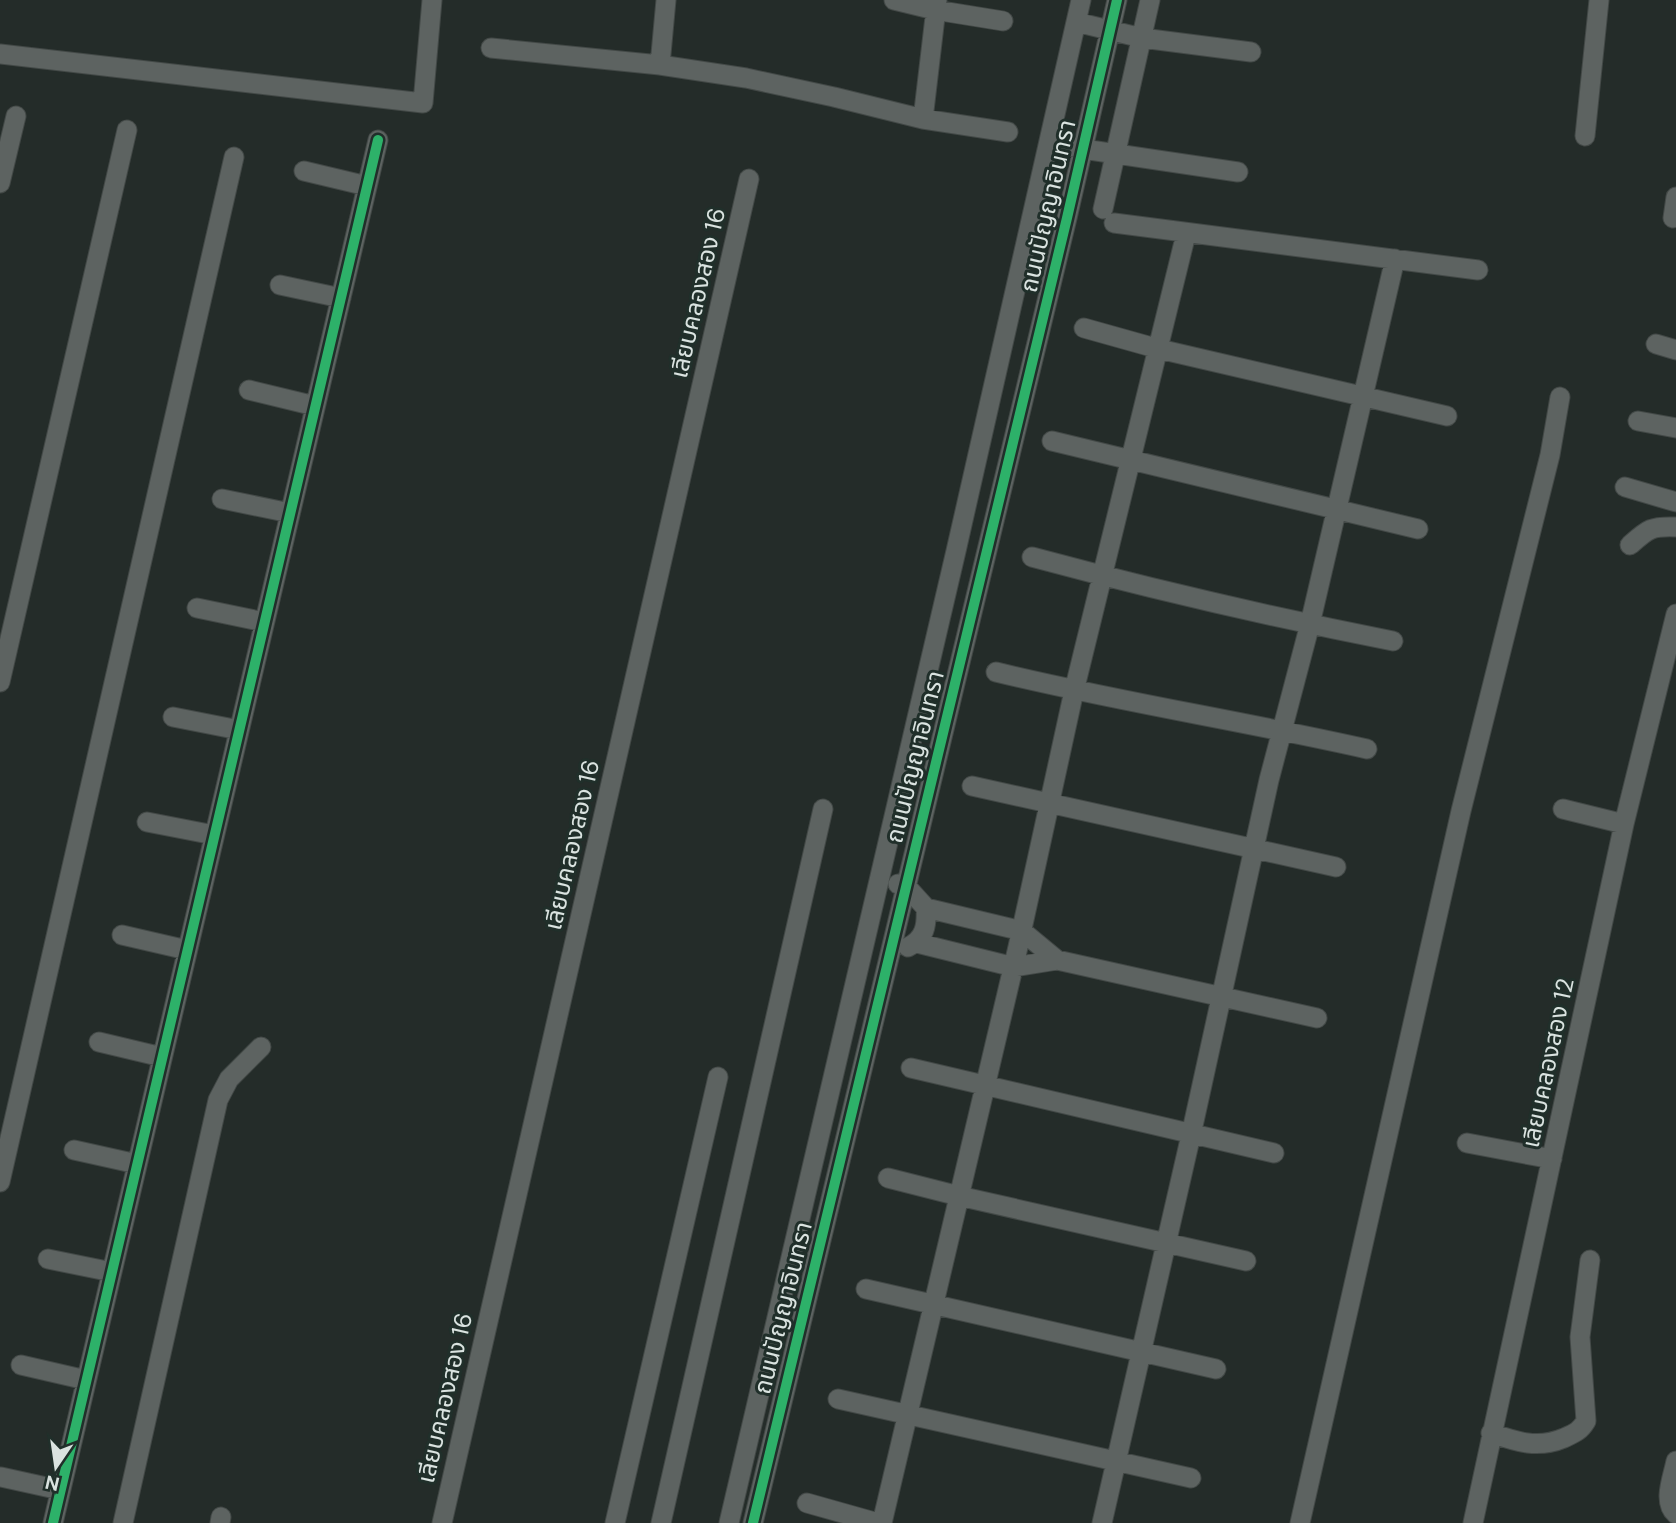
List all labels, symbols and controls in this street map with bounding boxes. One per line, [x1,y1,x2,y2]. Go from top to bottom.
street label: ถนนปัญญาอินทรา [1013,116,1082,295]
street label: เลียบคลองสอง 16 [663,205,732,381]
street label: ถนนปัญญาอินทรา [878,668,951,846]
street label: เลียบคลองสอง 16 [537,757,606,933]
street label: เลียบคลองสอง 12 [1514,975,1581,1150]
street label: ถนนปัญญาอินทรา [746,1219,819,1397]
street label: เลียบคลองสอง 16 [410,1310,479,1486]
north arrow [21,1432,91,1502]
text: N [43,1469,62,1497]

